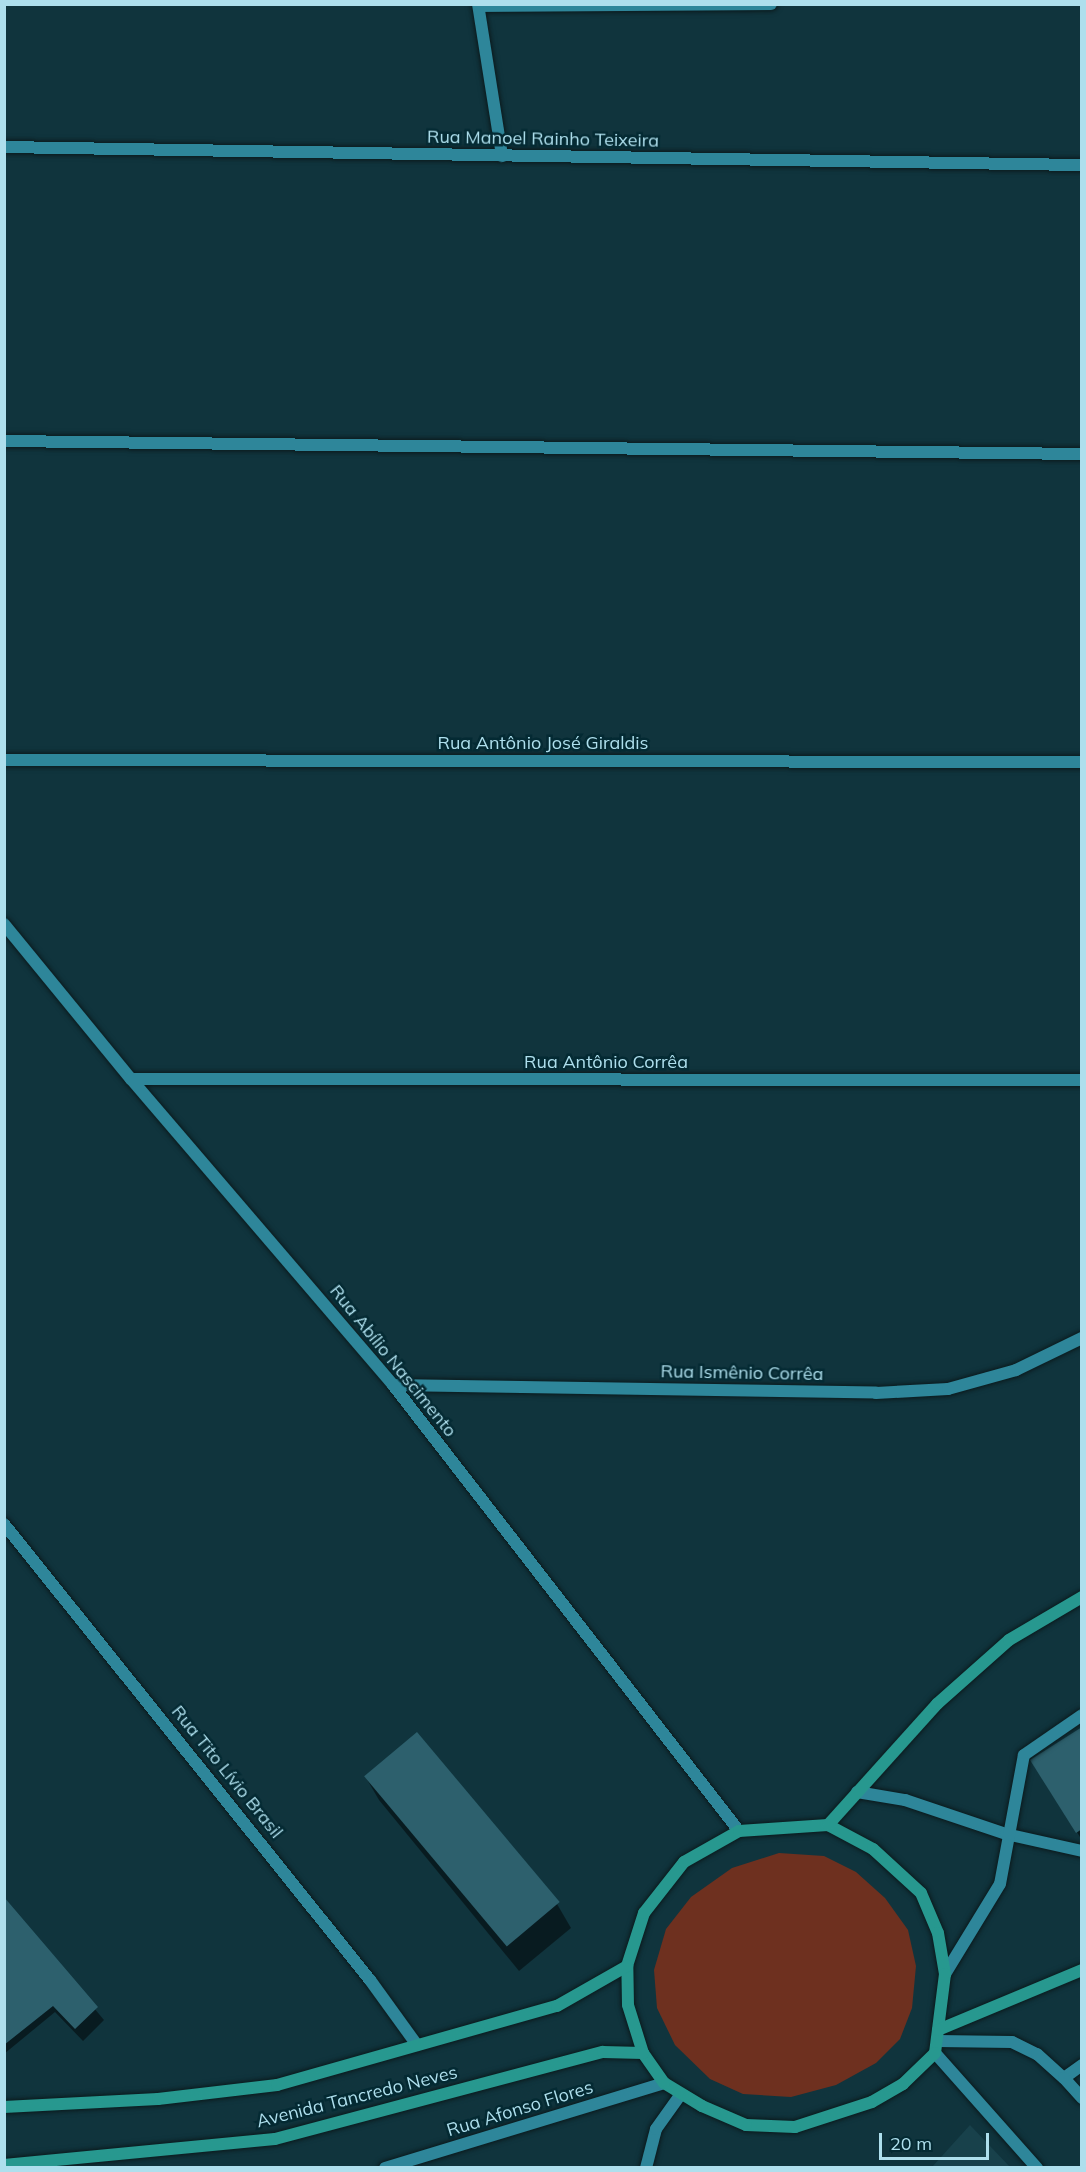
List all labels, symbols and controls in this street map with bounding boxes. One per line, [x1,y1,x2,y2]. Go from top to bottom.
street label: Rua Manoel Rainho Teixeira [427,126,659,152]
street label: Rua Antônio José Giraldis [437,732,649,754]
street label: Rua Antônio Corrêa [524,1051,688,1073]
street label: Rua Abílio Nascimento [325,1281,461,1441]
street label: Rua Ismênio Corrêa [660,1361,824,1385]
street label: Rua Tito Lívio Brasil [167,1701,287,1843]
street label: Avenida Tancredo Neves [254,2062,460,2132]
street label: Rua Afonso Flores [444,2076,596,2142]
scale bar [882,2121,992,2159]
text: 20 m [890,2132,932,2155]

